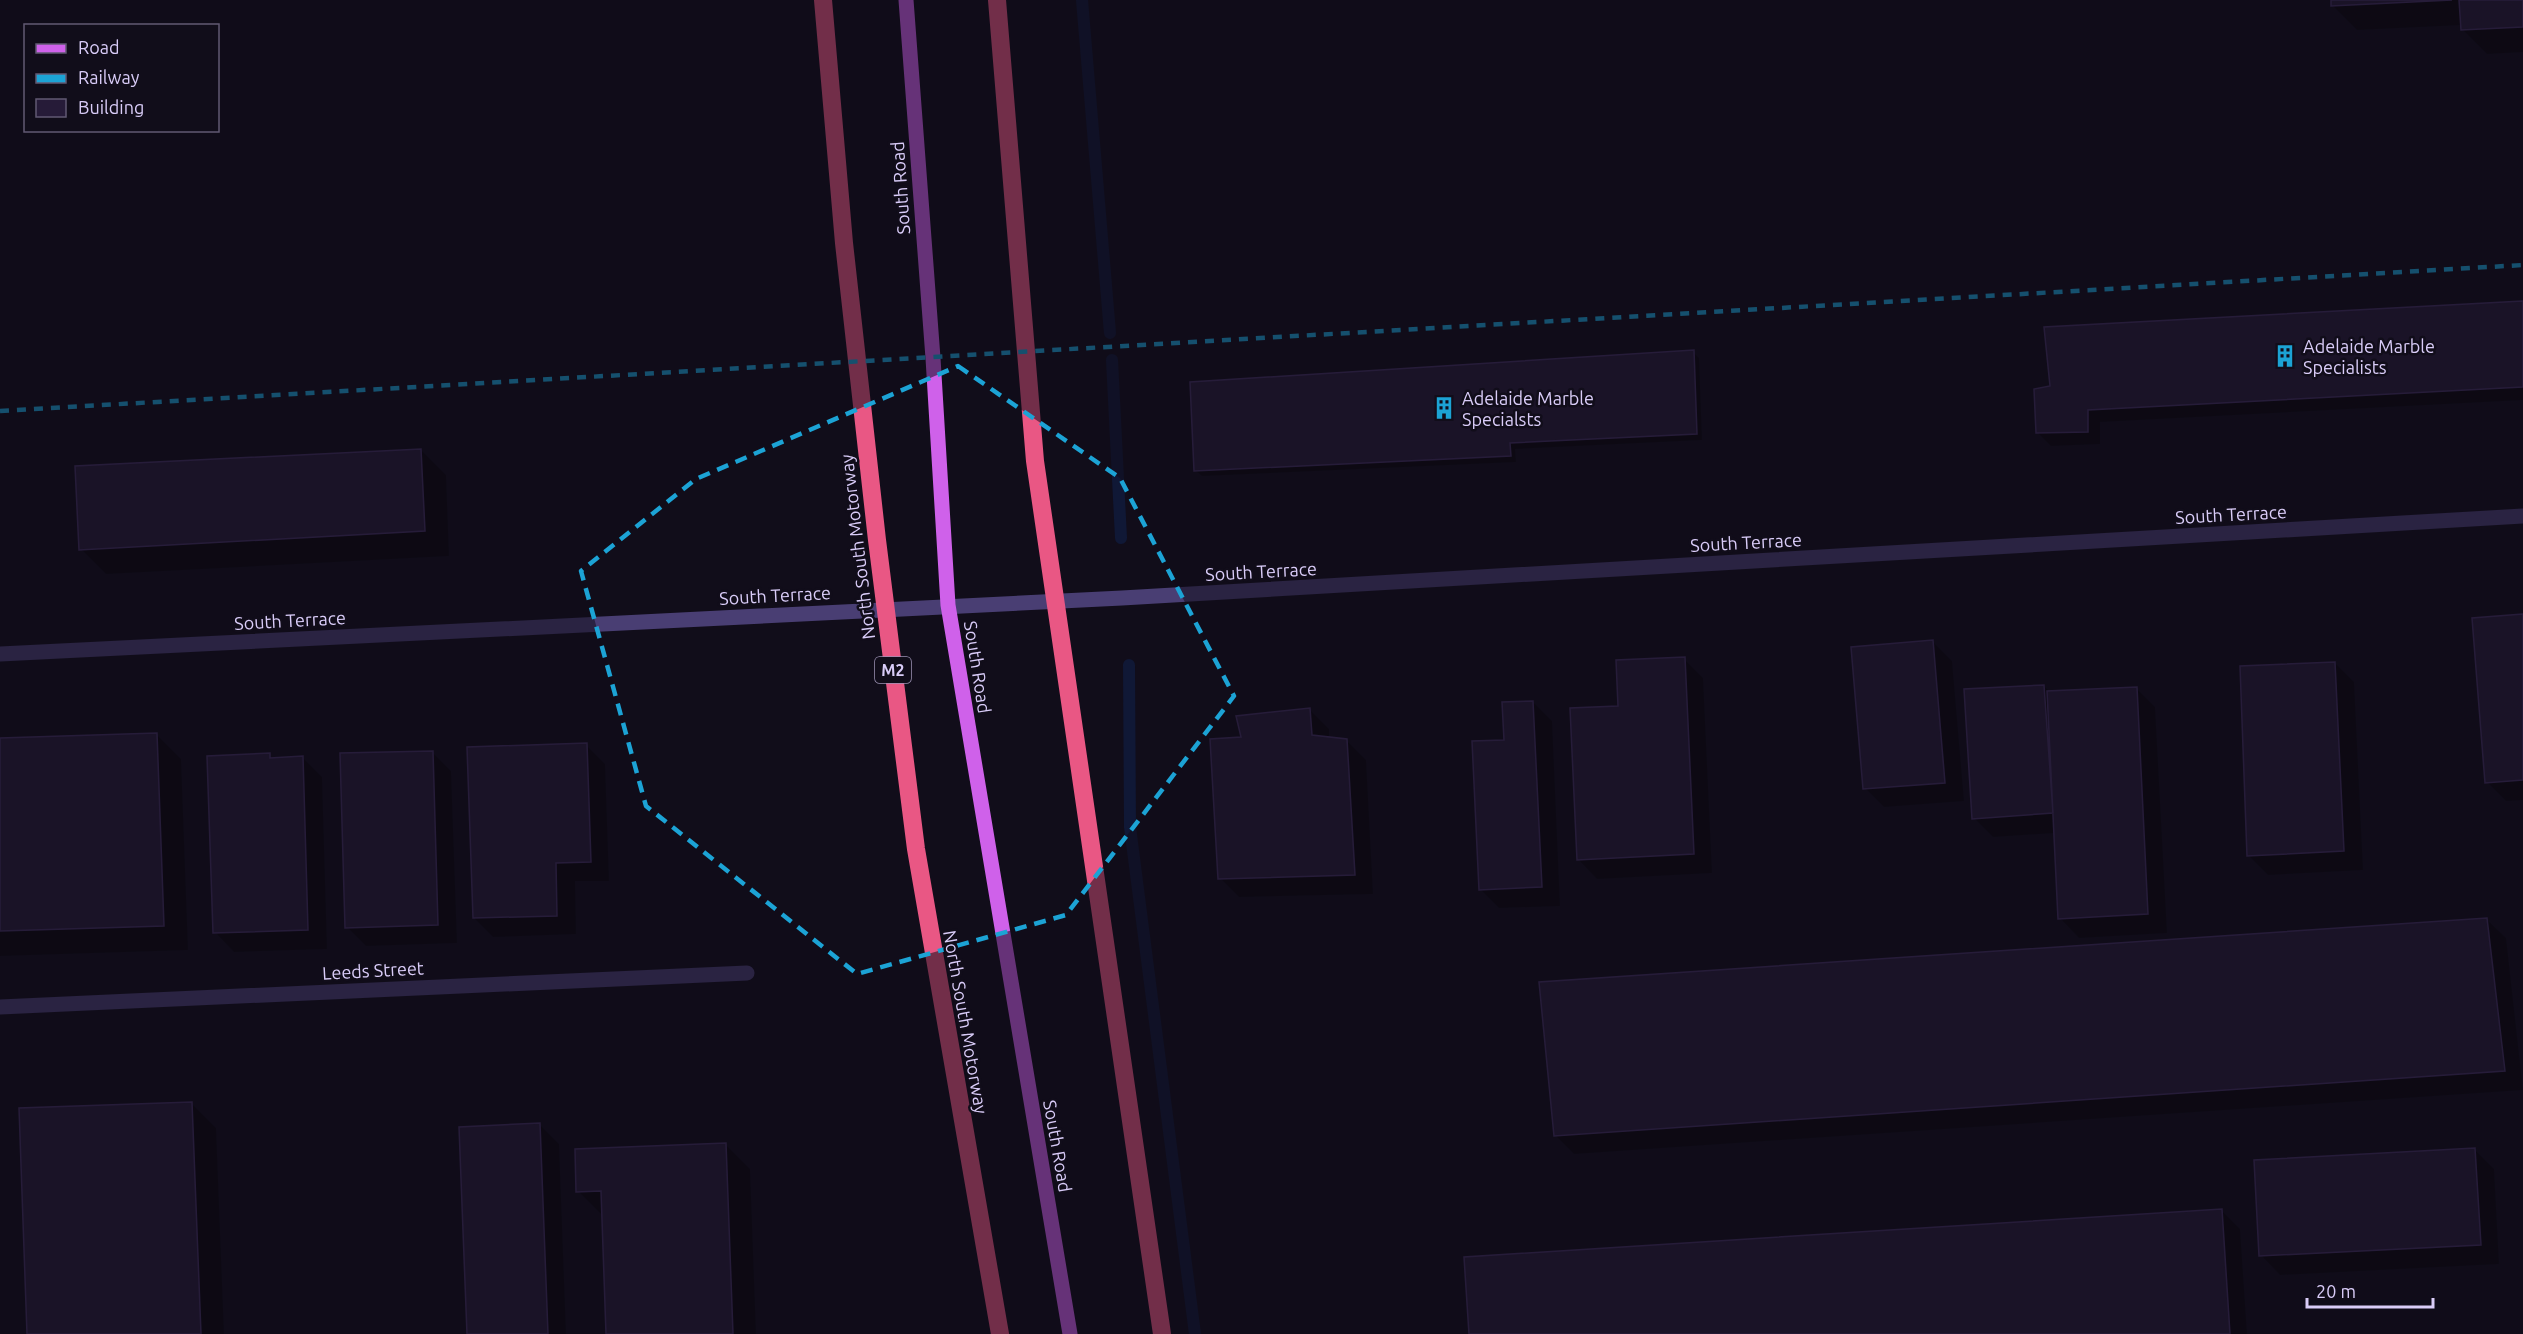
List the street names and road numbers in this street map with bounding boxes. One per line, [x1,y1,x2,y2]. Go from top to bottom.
street label: South Road [887,141,913,235]
street label: North South Motorway [836,453,878,641]
street label: South Terrace [2175,501,2287,527]
street label: South Terrace [1690,529,1802,555]
street label: South Terrace [1205,558,1317,584]
street label: South Terrace [719,582,831,608]
street label: South Terrace [234,607,346,633]
street label: South Road [961,619,995,715]
road number: M2 [875,657,911,683]
street label: North South Motorway [940,929,992,1116]
street label: Leeds Street [322,957,424,983]
street label: South Road [1040,1098,1076,1194]

